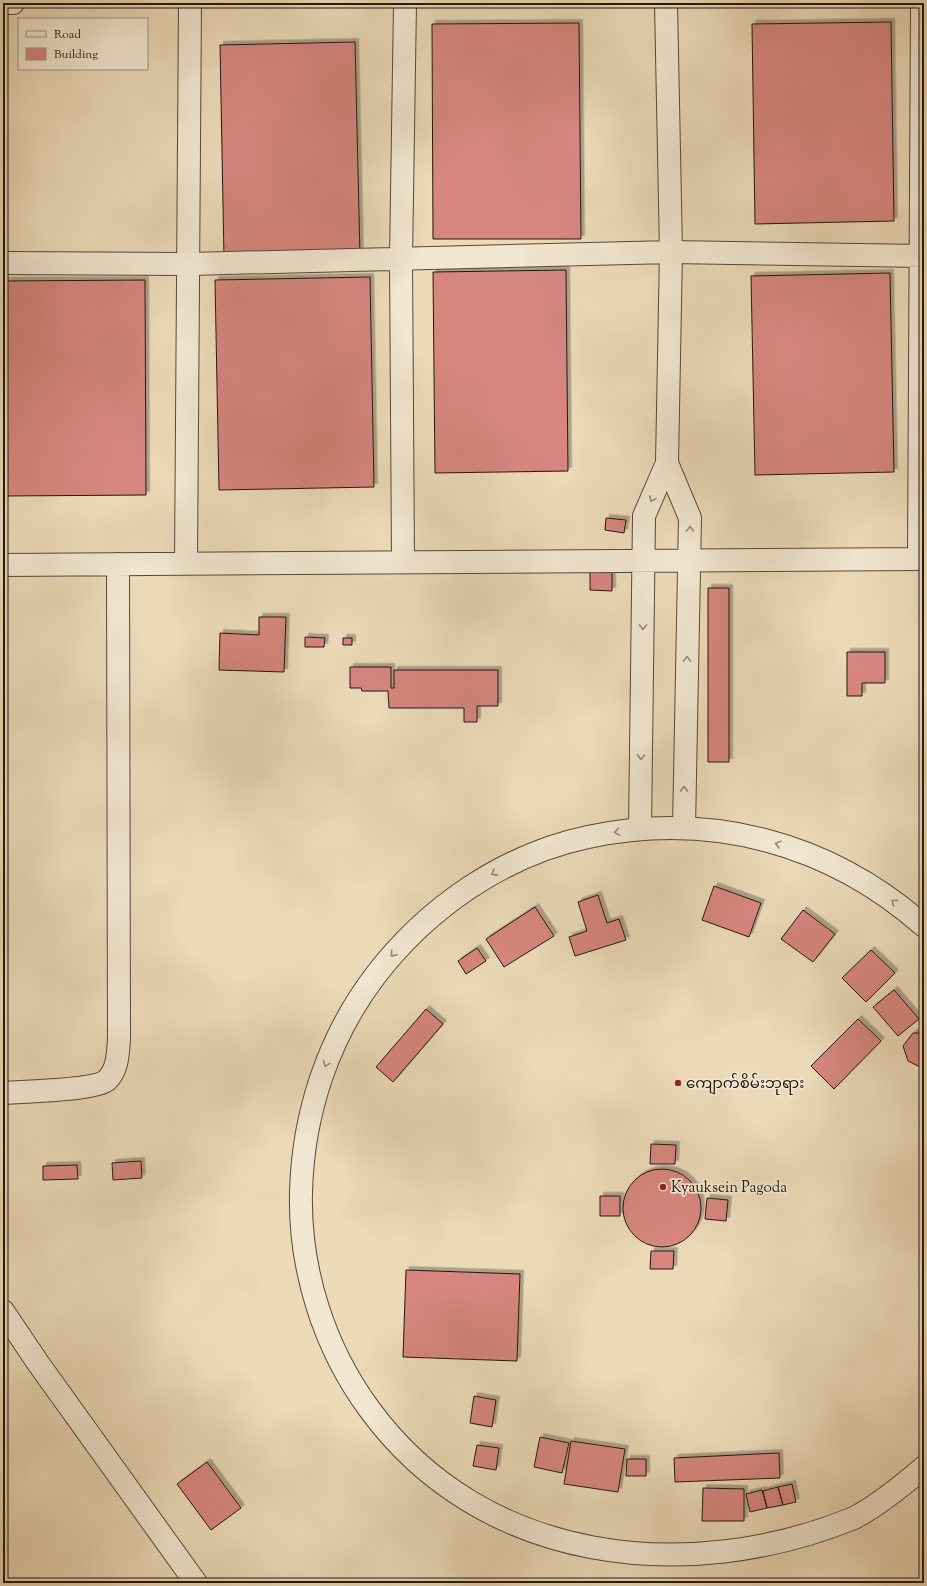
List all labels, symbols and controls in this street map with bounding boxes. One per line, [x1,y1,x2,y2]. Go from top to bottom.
legend [18,18,148,70]
text: Road [54,26,81,44]
text: Building [54,46,98,64]
one-way arrow [649,495,657,502]
one-way arrow [685,526,694,532]
one-way arrow [638,624,647,630]
one-way arrow [683,656,691,662]
one-way arrow [637,754,645,760]
one-way arrow [680,786,688,792]
one-way arrow [614,827,620,836]
one-way arrow [775,840,782,848]
one-way arrow [491,869,498,876]
one-way arrow [891,899,898,906]
one-way arrow [391,949,398,956]
one-way arrow [322,1060,330,1067]
place label: ကျောက်စိမ်းဘုရား [686,1073,804,1095]
marker: ကျောက်စိမ်းဘုရား [673,1078,683,1088]
place label: Kyauksein Pagoda [671,1178,787,1199]
marker: Kyauksein Pagoda [658,1182,668,1192]

